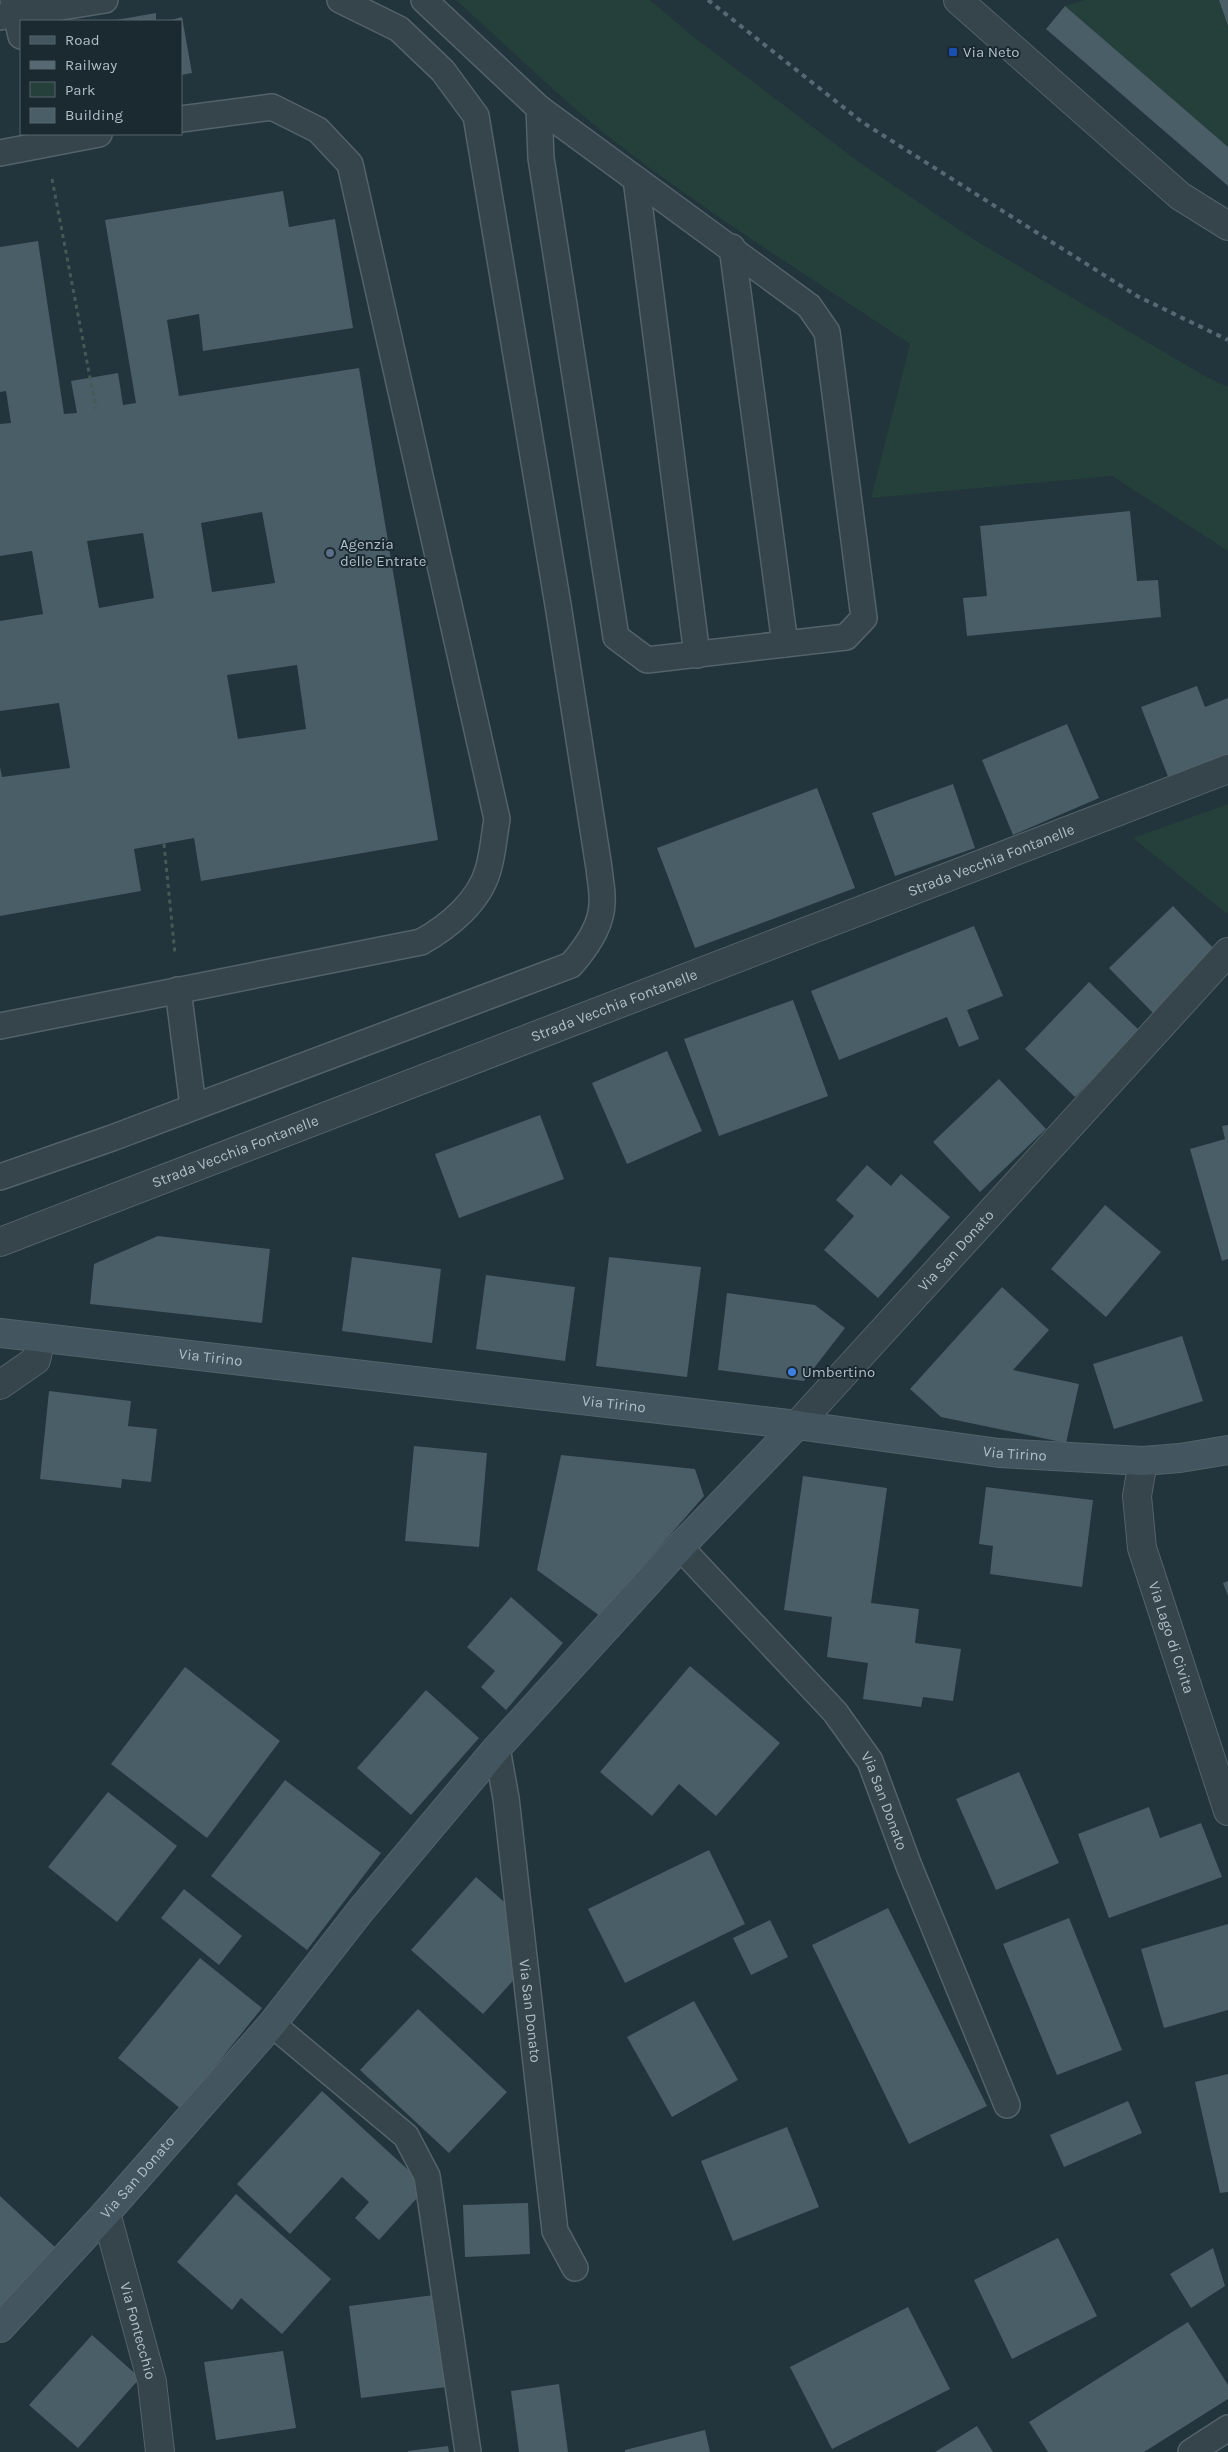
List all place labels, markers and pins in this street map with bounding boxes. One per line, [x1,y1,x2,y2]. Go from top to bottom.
place label: Via Neto [963,43,1020,61]
marker: Via Neto [947,46,959,58]
place label: Agenzia delle Entrate [340,535,426,570]
marker: Agenzia delle Entrate [324,547,336,559]
place label: Umbertino [802,1363,875,1381]
marker: Umbertino [786,1366,798,1378]

